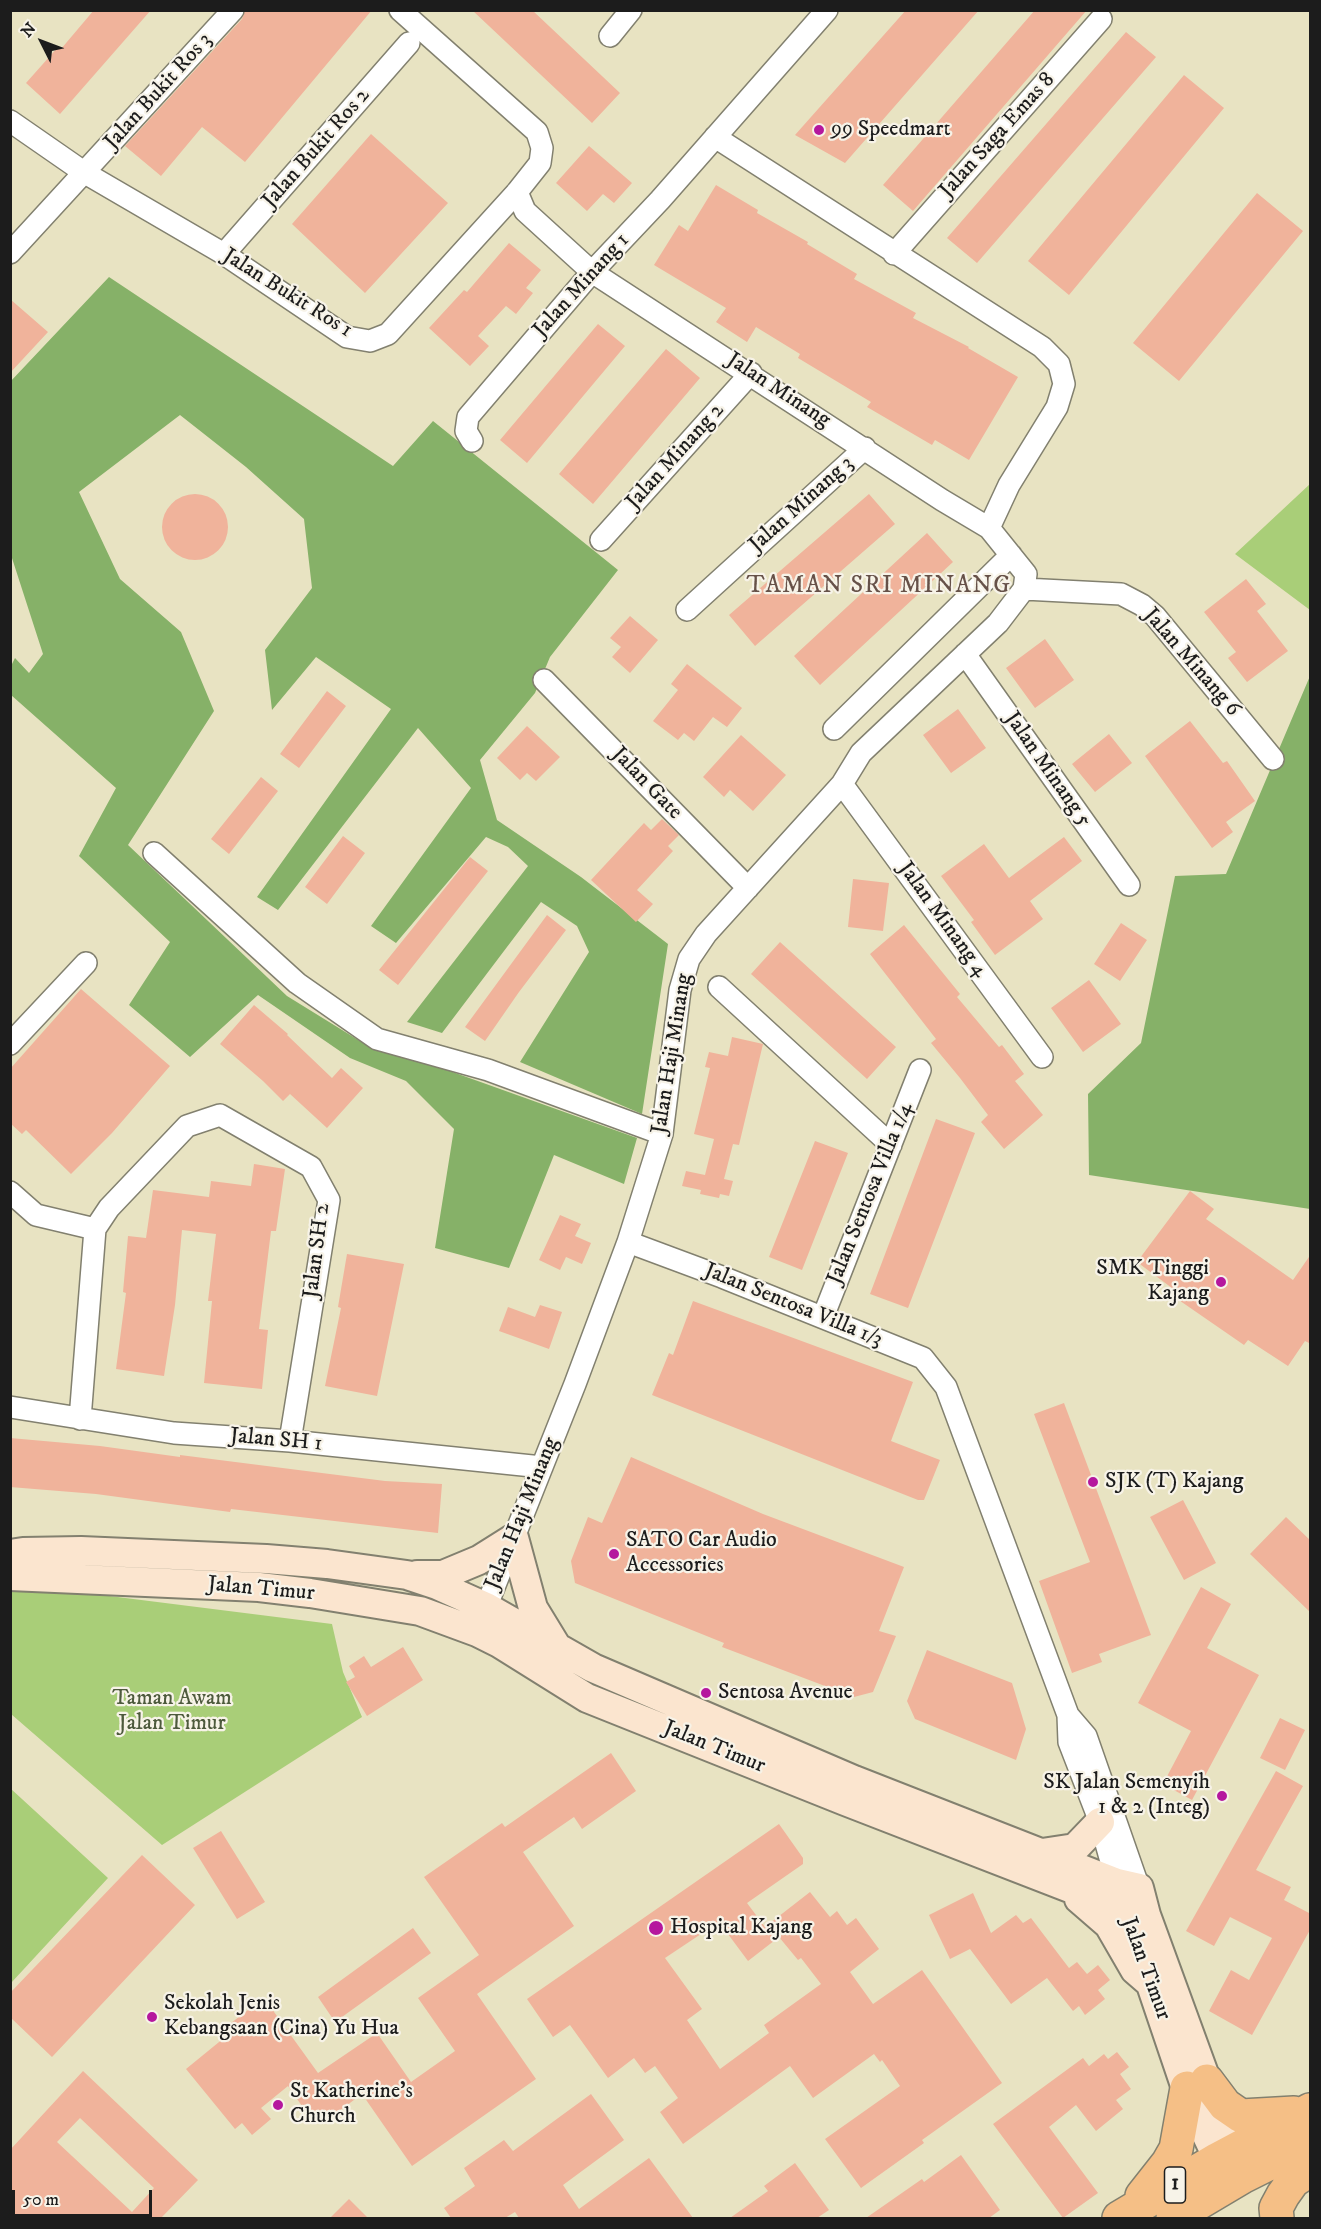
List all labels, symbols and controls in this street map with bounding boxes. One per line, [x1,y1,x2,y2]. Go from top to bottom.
north arrow [12,12,72,72]
text: N [17,18,40,42]
street label: Jalan Bukit Ros 3 [100,28,218,156]
street label: Jalan Saga Emas 8 [935,68,1061,204]
street label: Jalan Bukit Ros 2 [258,83,376,215]
place label: 99 Speedmart [831,117,951,143]
marker: 99 Speedmart [812,123,826,137]
street label: Jalan Minang 1 [528,228,636,344]
street label: Jalan Bukit Ros 1 [217,244,357,344]
street label: Jalan Minang [721,348,835,434]
street label: Jalan Minang 2 [621,398,731,516]
street label: Jalan Minang 3 [744,451,860,559]
district label: TAMAN SRI MINANG [747,573,1011,601]
street label: Jalan Minang 6 [1137,603,1245,723]
street label: Jalan Minang 5 [998,707,1096,833]
street label: Jalan Gate [605,742,687,826]
street label: Jalan Minang 4 [891,857,993,983]
street label: Jalan Haji Minang [647,972,699,1136]
street label: Jalan Sentosa Villa 1/4 [822,1099,920,1289]
street label: Jalan SH 2 [299,1202,337,1300]
place label: SMK Tinggi Kajang [1096,1256,1209,1308]
street label: Jalan Sentosa Villa 1/3 [700,1258,886,1354]
marker: SMK Tinggi Kajang [1214,1275,1228,1289]
street label: Jalan SH 1 [229,1424,323,1458]
street label: Jalan Haji Minang [480,1434,566,1594]
place label: SJK (T) Kajang [1105,1469,1244,1495]
marker: SJK (T) Kajang [1086,1475,1100,1489]
place label: SATO Car Audio Accessories [626,1528,777,1580]
marker: SATO Car Audio Accessories [607,1547,621,1561]
street label: Jalan Timur [206,1572,316,1608]
place label: Sentosa Avenue [718,1680,853,1706]
park label: Taman Awam Jalan Timur [112,1686,232,1738]
marker: Sentosa Avenue [699,1686,713,1700]
street label: Jalan Timur [659,1716,769,1780]
place label: SK Jalan Semenyih 1 & 2 (Integ) [1043,1770,1210,1822]
marker: SK Jalan Semenyih 1 & 2 (Integ) [1215,1789,1229,1803]
street label: Jalan Timur [1114,1914,1176,2024]
place label: Hospital Kajang [670,1915,812,1941]
marker: Hospital Kajang [647,1919,665,1937]
place label: Sekolah Jenis Kebangsaan (Cina) Yu Hua [164,1991,399,2042]
marker: Sekolah Jenis Kebangsaan (Cina) Yu Hua [145,2010,159,2024]
place label: St Katherine's Church [290,2079,413,2130]
marker: St Katherine's Church [271,2098,285,2112]
road number: 1 [1164,2167,1186,2203]
scale bar [15,2178,154,2216]
text: 50 m [23,2189,59,2211]

